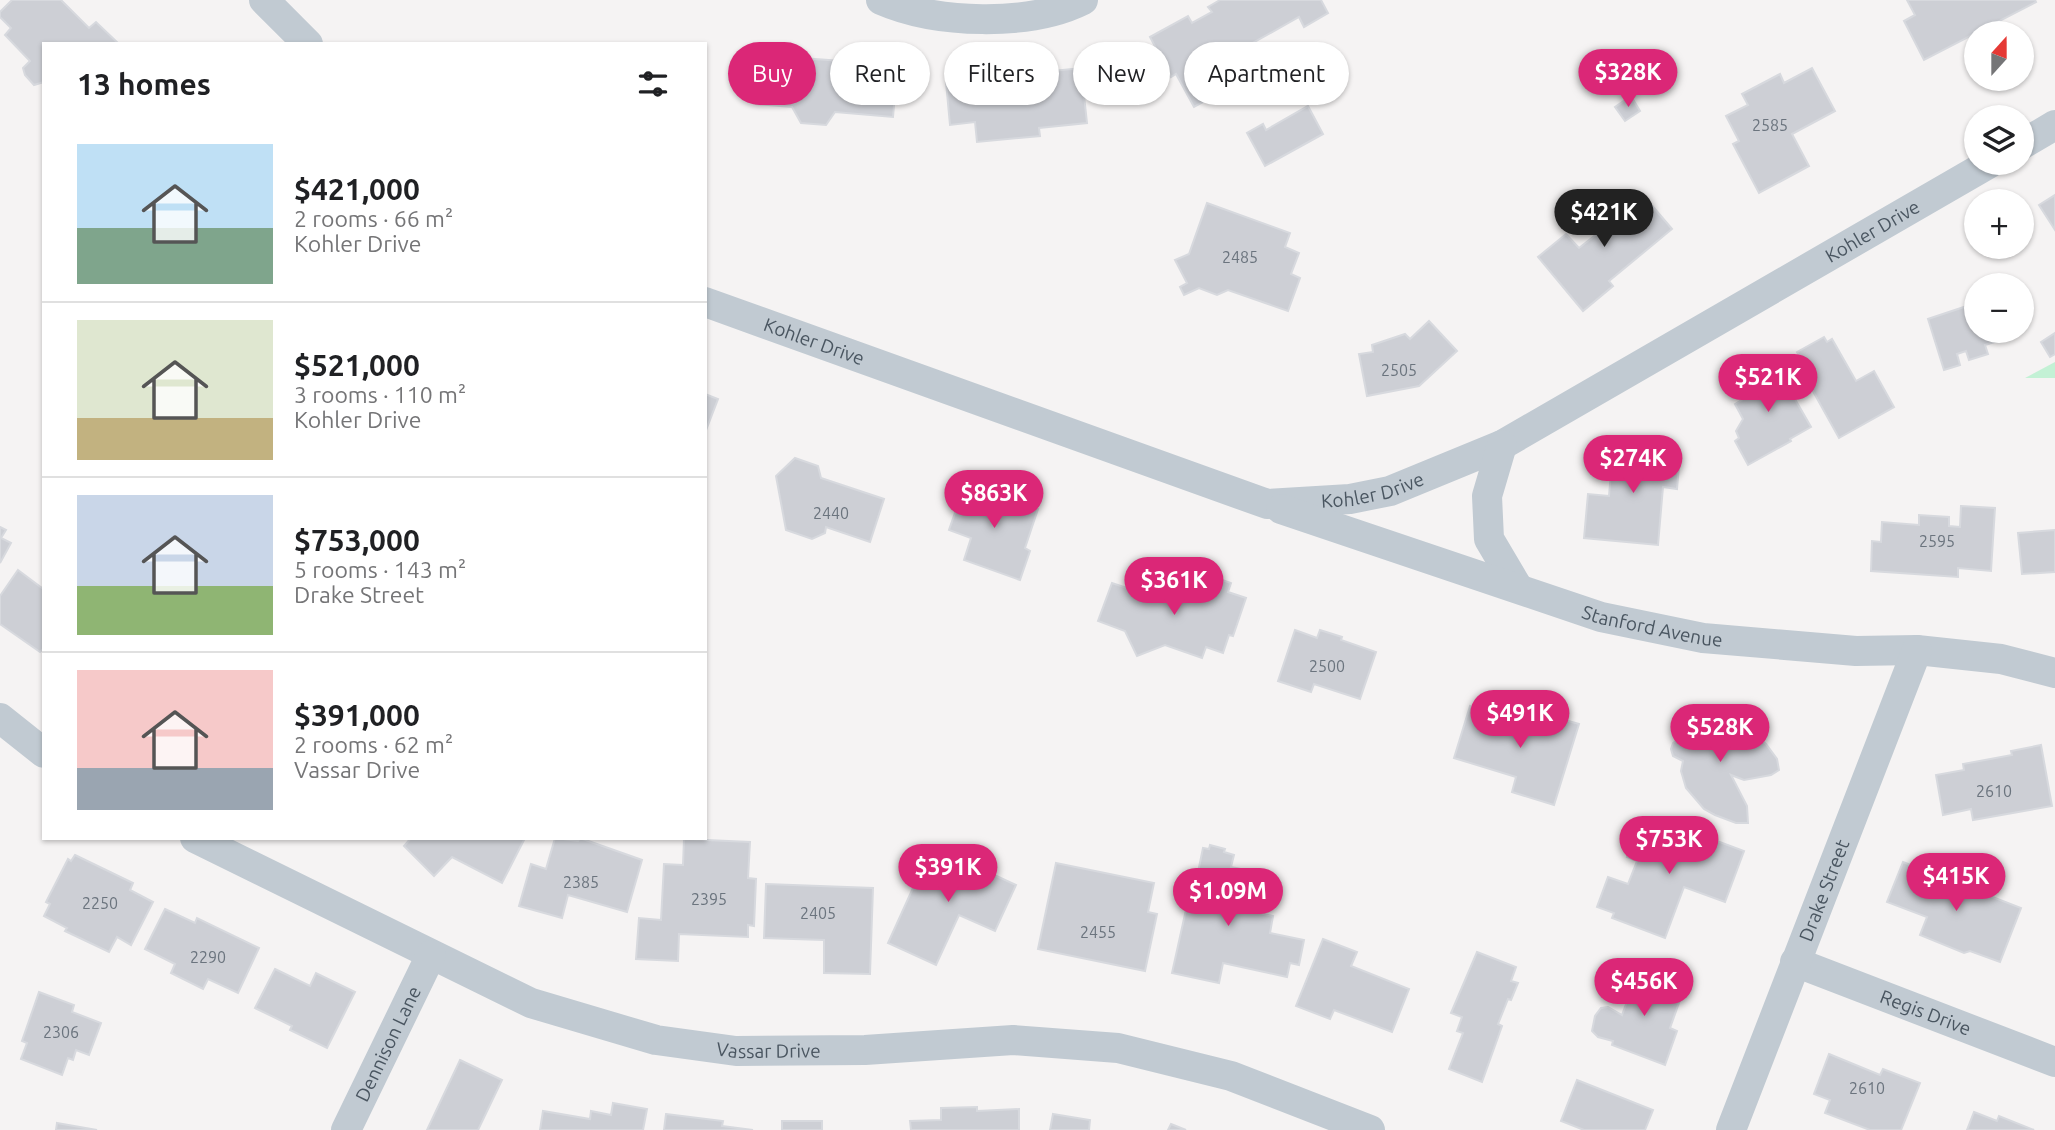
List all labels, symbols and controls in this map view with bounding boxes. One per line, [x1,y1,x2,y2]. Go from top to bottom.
north arrow [1964,21,2034,91]
map controls [1964,21,2034,343]
chip: Buy [728,42,816,105]
chip: Rent [830,42,930,105]
chip: Filters [944,42,1059,105]
chip: New [1073,42,1170,105]
chip: Apartment [1184,42,1349,105]
pin: $328K [1579,50,1677,109]
text: $328K [1594,59,1662,84]
icon: filters [634,65,672,103]
text: 13 homes [77,67,211,101]
button: layers [1964,105,2034,175]
house number: 2585 [1752,116,1788,134]
icon: home [133,172,217,256]
text: $421,000 [294,172,420,206]
button: + [1964,189,2034,259]
pin: $421K [1555,190,1653,249]
street label: Kohler Drive [1821,195,1923,267]
text: $421K [1570,199,1638,224]
text: 2 rooms · 66 m² [294,206,453,231]
text: Kohler Drive [294,231,421,256]
house number: 2485 [1222,248,1258,266]
button: − [1964,273,2034,343]
street label: Kohler Drive [761,313,867,369]
icon: home [133,348,217,432]
text: $521,000 [294,348,420,382]
pin: $521K [1719,354,1817,414]
house number: 2505 [1381,361,1417,379]
text: $521K [1734,364,1802,389]
text: 3 rooms · 110 m² [294,382,466,407]
text: Kohler Drive [294,407,421,432]
pin: $274K [1584,435,1682,495]
text: $274K [1599,445,1667,470]
street label: Kohler Drive [1320,467,1427,512]
pin: $863K [945,470,1043,530]
text: $863K [960,480,1028,505]
house number: 2440 [813,504,849,522]
icon: home [133,523,217,607]
text: $753,000 [294,523,420,557]
house number: 2595 [1919,532,1955,550]
text: 5 rooms · 143 m² [294,557,466,582]
pin: $361K [1125,558,1223,617]
text: $361K [1140,567,1208,592]
text: Drake Street [294,582,424,607]
street label: Stanford Avenue [1579,600,1724,651]
house number: 2500 [1309,657,1345,675]
pin: $491K [1471,690,1569,750]
icon: home [133,698,217,782]
text: $391,000 [294,698,420,732]
text: $491K [1486,700,1554,725]
pin: $528K [1671,704,1769,764]
text: $528K [1686,714,1754,739]
text: 2 rooms · 62 m² [294,732,453,757]
text: Vassar Drive [294,757,420,782]
house number: 2610 [1976,782,2012,800]
pin: $753K [1620,816,1718,876]
text: $753K [1635,826,1703,851]
street label: Drake Street [1794,836,1854,945]
pin: $391K [899,844,997,904]
pin: $415K [1907,853,2005,913]
text: $391K [914,854,982,879]
text: $415K [1922,863,1990,888]
pin: $1.09M [1171,869,1285,928]
house number: 2385 [563,873,599,891]
text: $1.09M [1189,878,1267,903]
house number: 2395 [691,890,727,908]
house number: 2250 [82,894,118,912]
house number: 2405 [800,904,836,922]
house number: 2455 [1080,923,1116,941]
house number: 2290 [190,948,226,966]
pin: $456K [1595,958,1693,1018]
text: $456K [1610,968,1678,993]
street label: Dennison Lane [351,982,425,1105]
street label: Regis Drive [1877,985,1974,1040]
house number: 2306 [43,1023,79,1041]
street label: Vassar Drive [715,1037,821,1062]
house number: 2610 [1849,1079,1885,1097]

